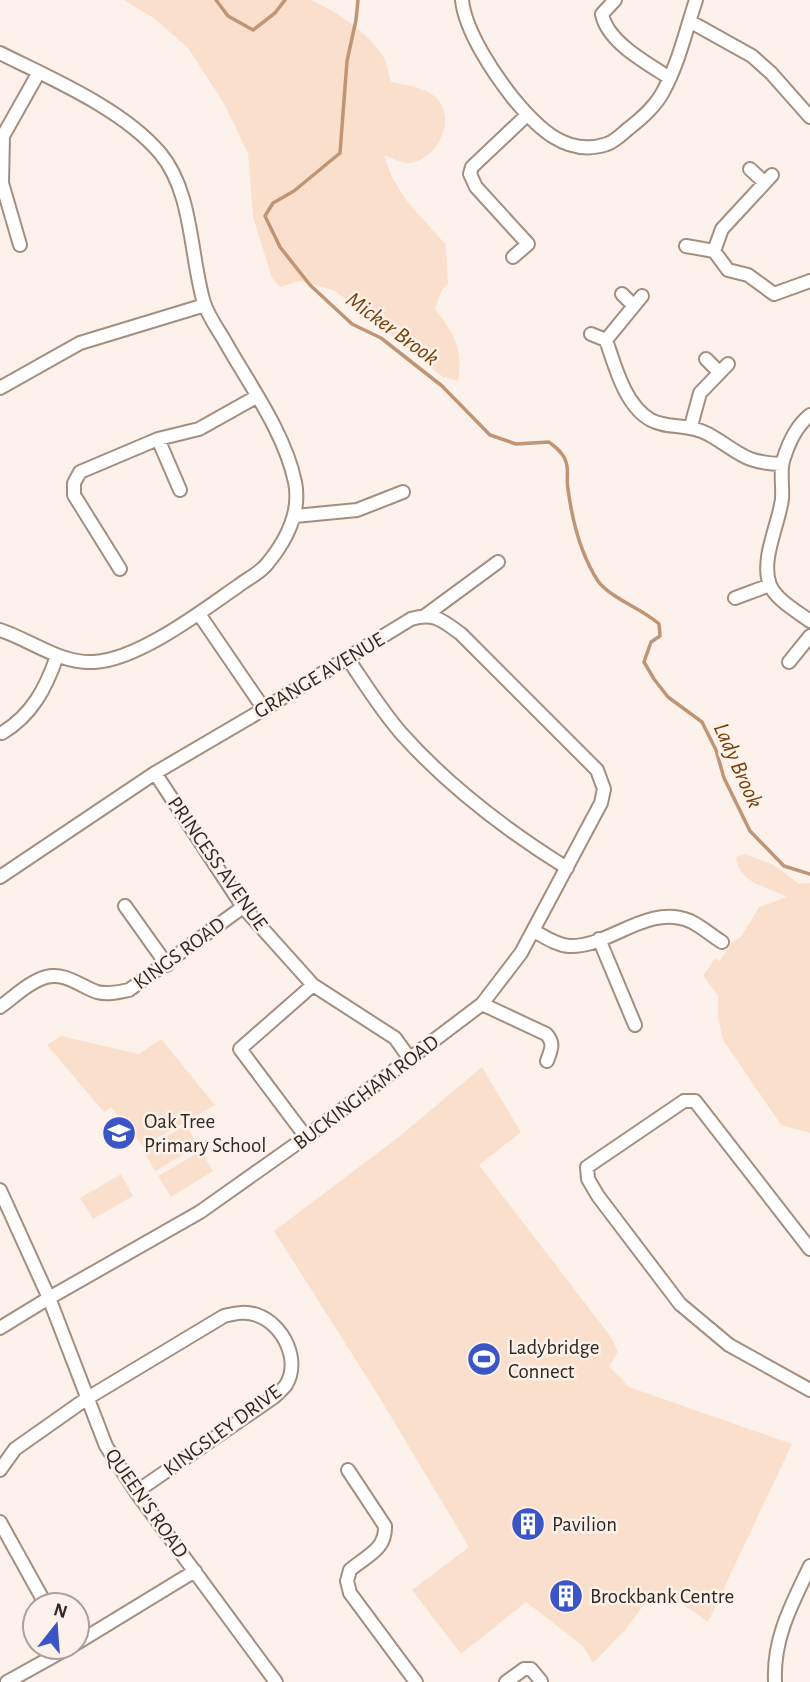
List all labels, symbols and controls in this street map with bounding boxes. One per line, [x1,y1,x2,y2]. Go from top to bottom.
water label: Micker Brook [341,288,443,371]
street label: GRANGE AVENUE [250,628,388,722]
water label: Lady Brook [709,720,767,812]
street label: PRINCESS AVENUE [164,793,271,934]
street label: KINGS ROAD [130,913,229,993]
street label: BUCKINGHAM ROAD [290,1031,443,1154]
place label: Oak Tree Primary School [144,1111,267,1156]
school or university icon: Oak Tree Primary School [100,1114,138,1152]
place label: Ladybridge Connect [508,1337,599,1382]
sports icon: Ladybridge Connect [465,1340,503,1378]
street label: KINGSLEY DRIVE [160,1381,285,1480]
street label: QUEEN'S ROAD [101,1445,192,1562]
building icon: Pavilion [509,1505,547,1543]
place label: Pavilion [552,1514,617,1535]
building icon: Brockbank Centre [547,1577,585,1615]
place label: Brockbank Centre [590,1586,734,1607]
north arrow [21,1591,91,1661]
text: N [51,1600,70,1622]

